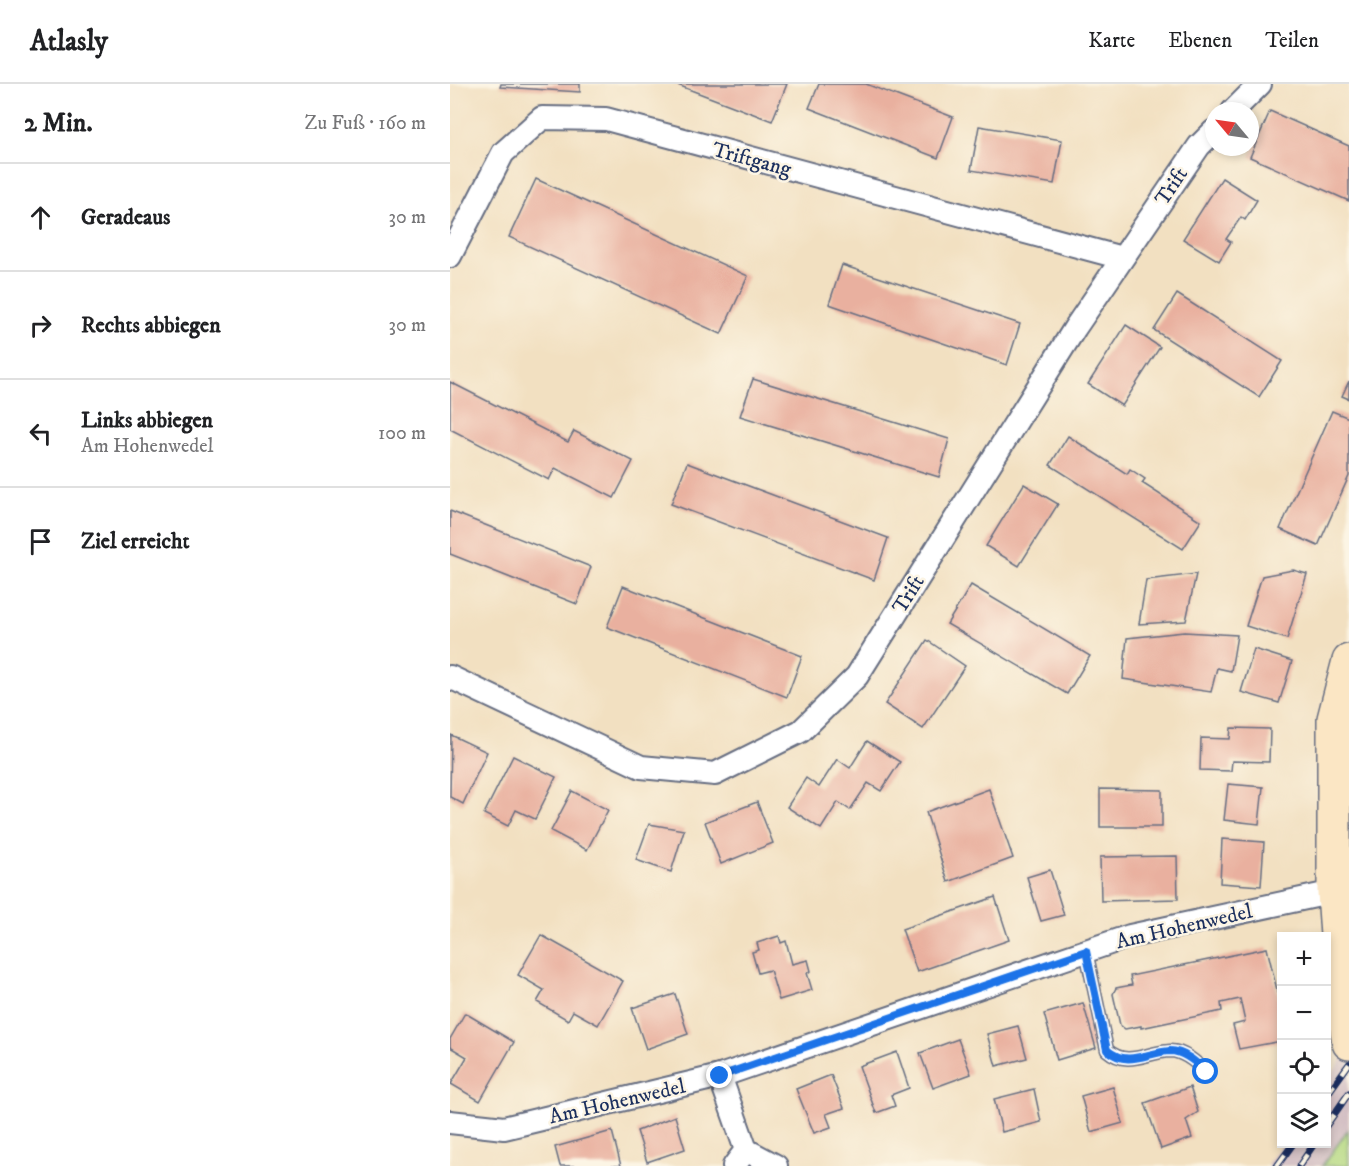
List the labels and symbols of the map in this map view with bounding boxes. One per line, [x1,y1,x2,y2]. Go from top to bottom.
north arrow [1205,102,1259,156]
street label: Triftgang [709,137,795,183]
street label: Trift [1150,162,1194,211]
street label: Trift [887,570,931,619]
street label: Am Hohenwedel [1113,898,1256,955]
route start [1192,1058,1218,1084]
route end [706,1062,732,1088]
street label: Am Hohenwedel [546,1073,689,1130]

